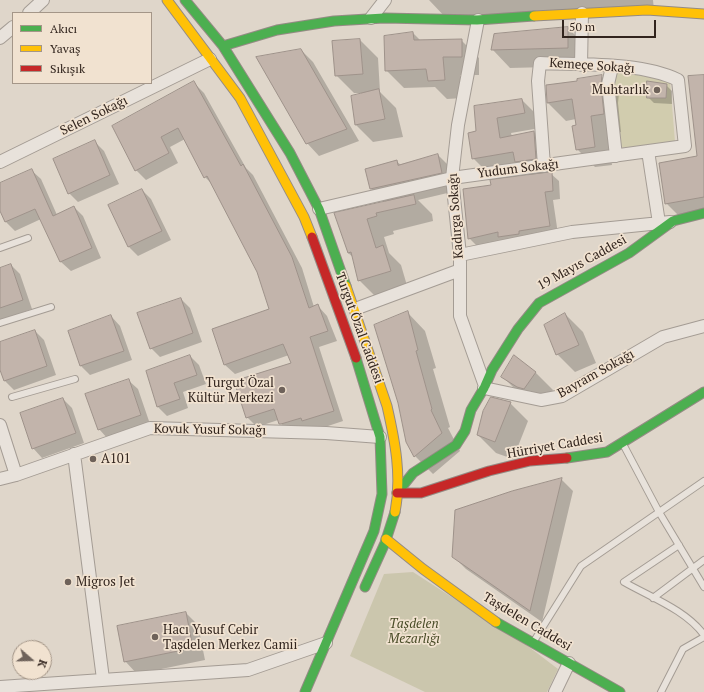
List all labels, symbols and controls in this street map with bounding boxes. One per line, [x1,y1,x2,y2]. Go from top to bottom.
legend [12,12,152,84]
scale bar [564,12,658,38]
text: 50 m [569,19,595,34]
text: Akıcı [50,21,77,36]
text: Yavaş [50,41,80,56]
street label: Kemeçe Sokağı [549,55,635,77]
text: Sıkışık [50,61,85,76]
place label: Muhtarlık [592,82,649,98]
marker: Muhtarlık [652,85,662,95]
street label: Selen Sokağı [58,93,130,139]
street label: Yudum Sokağı [476,156,560,182]
street label: Kadırga Sokağı [445,173,467,259]
street label: 19 Mayıs Caddesi [535,232,629,294]
street label: Turgut Özal Caddesi [332,270,386,386]
street label: Bayram Sokağı [555,347,637,401]
place label: Turgut Özal Kültür Merkezi [188,375,274,406]
marker: Turgut Özal Kültür Merkezi [277,385,287,395]
street label: Kovuk Yusuf Sokağı [154,421,266,439]
street label: Hürriyet Caddesi [506,430,604,462]
place label: A101 [101,451,131,467]
marker: A101 [88,454,98,464]
place label: Migros Jet [76,574,135,590]
marker: Migros Jet [63,577,73,587]
street label: Taşdelen Caddesi [480,589,574,655]
park label: Taşdelen Mezarlığı [388,616,440,647]
place label: Hacı Yusuf Cebir Taşdelen Merkez Camii [163,622,297,653]
marker: Hacı Yusuf Cebir Taşdelen Merkez Camii [150,632,160,642]
north arrow [12,640,52,680]
text: K [34,658,50,670]

